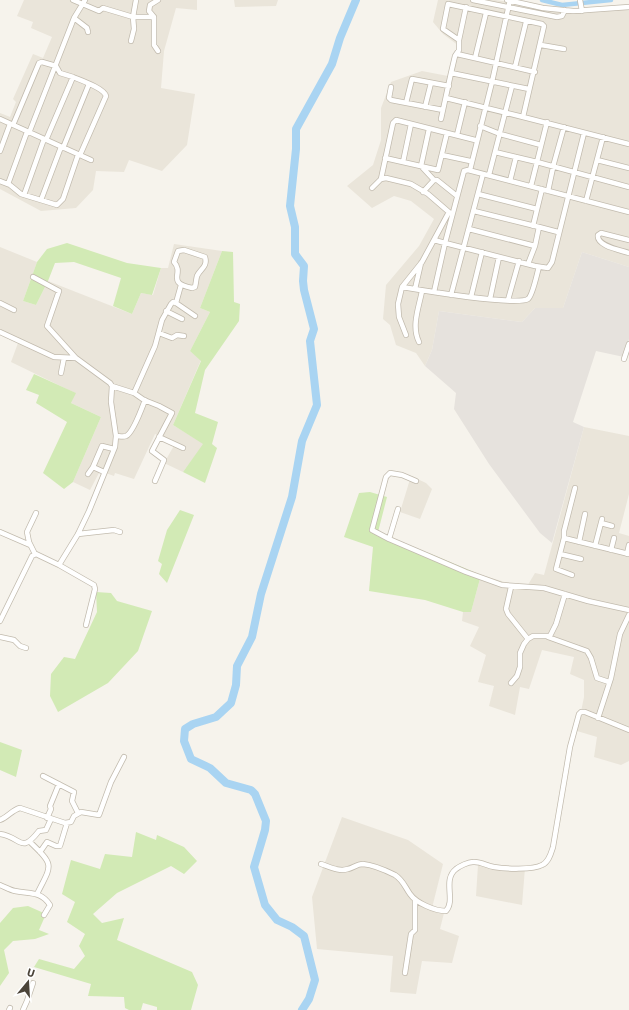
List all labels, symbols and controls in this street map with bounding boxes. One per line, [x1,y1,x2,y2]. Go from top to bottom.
north arrow [8,962,48,1002]
text: U [25,966,36,980]

